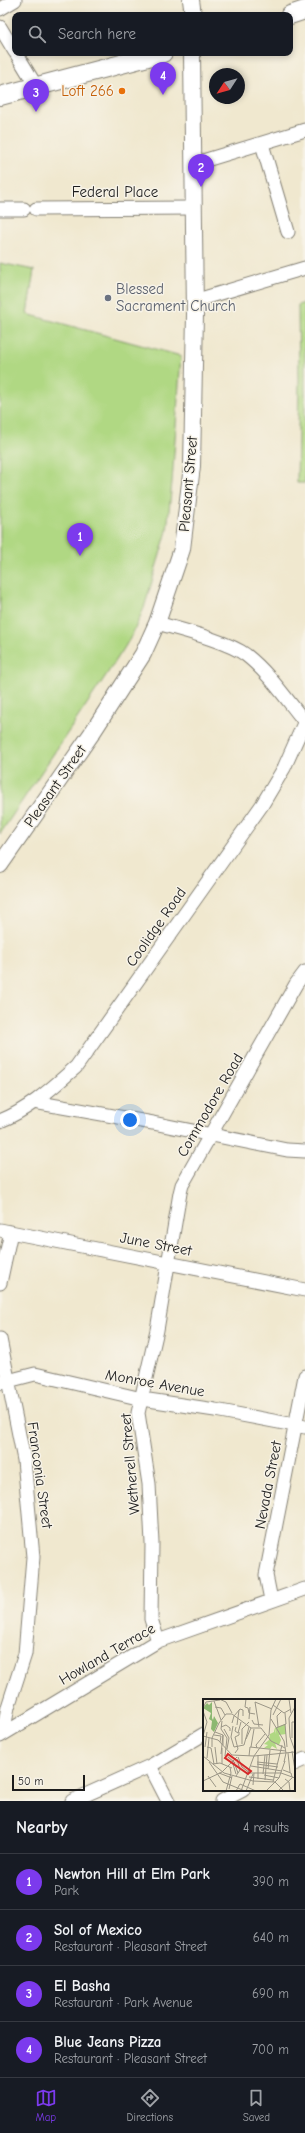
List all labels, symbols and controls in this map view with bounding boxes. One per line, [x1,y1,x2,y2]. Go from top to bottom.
search box [12,12,293,56]
icon: search [26,23,48,45]
text: Search here [58,25,136,43]
pin: 4 [150,62,176,95]
north arrow [209,68,245,104]
pin: 3 [23,79,49,112]
place label: Loft 266 [61,82,114,100]
marker: Loft 266 [117,86,127,96]
pin: 2 [188,154,214,187]
street label: Federal Place [72,183,159,201]
place label: Blessed Sacrament Church [116,280,236,315]
marker: Blessed Sacrament Church [103,293,113,303]
street label: Pleasant Street [175,435,201,533]
pin: 1 [67,523,93,556]
street label: Pleasant Street [20,741,90,830]
street label: Coolidge Road [122,884,190,970]
street label: Commodore Road [173,1050,247,1160]
your location [120,1110,140,1130]
street label: June Street [118,1228,194,1260]
street label: Monroe Avenue [104,1365,207,1401]
street label: Wetherell Street [117,1412,143,1515]
street label: Franconia Street [24,1420,56,1530]
street label: Nevada Street [251,1439,285,1531]
street label: Howland Terrace [56,1619,159,1689]
inset map [203,1699,295,1791]
scale bar [12,1773,85,1792]
text: 50 m [18,1775,43,1788]
text: Nearby [16,1818,67,1837]
text: 4 results [243,1820,289,1835]
text: Newton Hill at Elm Park [54,1865,210,1883]
text: 1 [26,1874,32,1889]
text: 390 m [253,1874,289,1889]
text: Park [54,1883,79,1898]
text: Sol of Mexico [54,1921,142,1939]
text: 2 [26,1930,32,1945]
text: 640 m [253,1930,289,1945]
text: Restaurant · Pleasant Street [54,1939,207,1954]
text: El Basha [54,1977,110,1995]
text: 3 [26,1986,32,2001]
text: 690 m [252,1986,289,2001]
text: Restaurant · Park Avenue [54,1995,193,2010]
text: Blue Jeans Pizza [54,2033,161,2051]
text: 4 [26,2042,32,2057]
text: 700 m [252,2042,289,2057]
text: Restaurant · Pleasant Street [54,2051,207,2066]
tab: Map [35,2087,57,2124]
tab: Directions [127,2087,173,2124]
tab: Saved [243,2087,270,2124]

